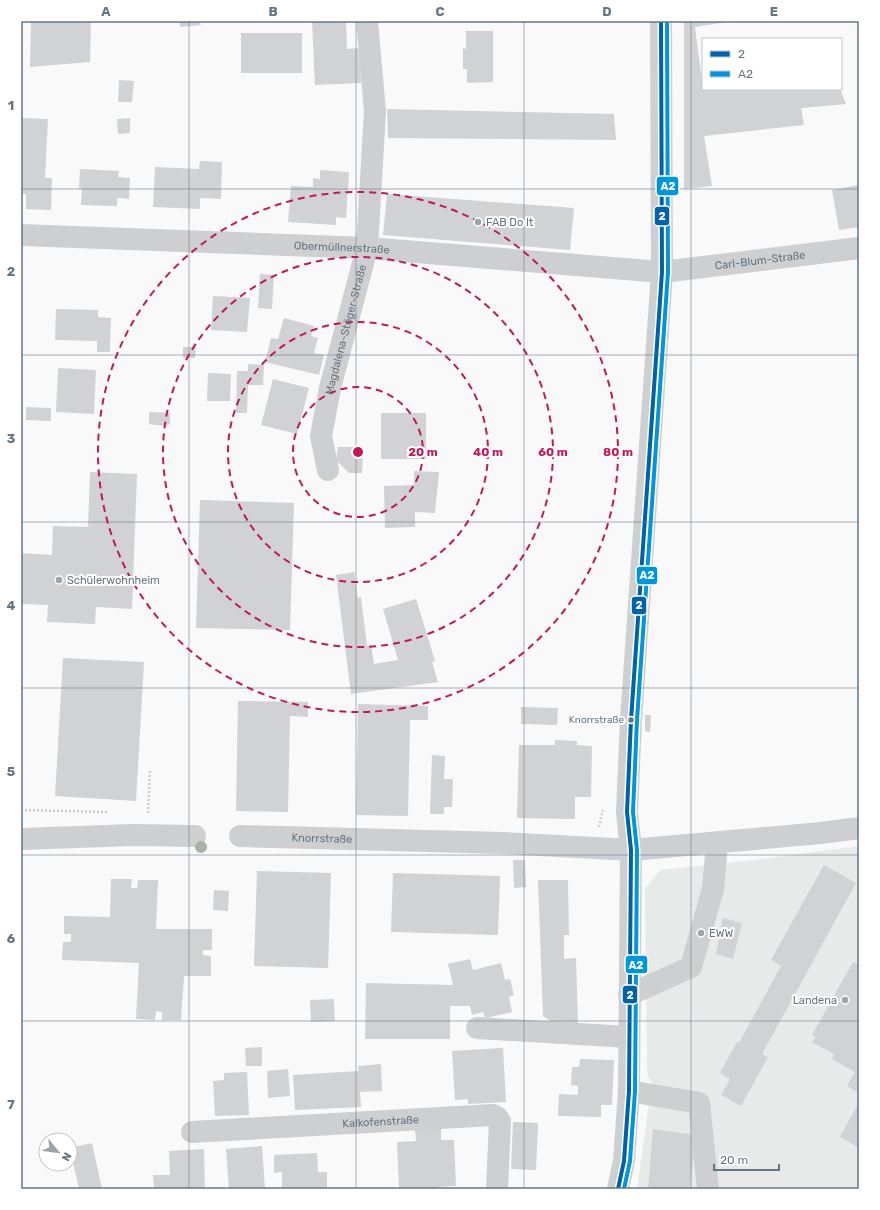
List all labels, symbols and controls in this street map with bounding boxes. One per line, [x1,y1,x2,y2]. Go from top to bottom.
text: A [101,4,111,19]
text: B [268,4,278,19]
text: C [435,4,445,19]
text: D [602,4,612,19]
text: E [770,4,778,19]
legend [702,38,842,90]
text: 2 [738,47,745,61]
text: A2 [738,67,753,81]
text: 1 [8,98,14,113]
line badge: A2 [656,176,679,196]
text: A2 [660,180,676,193]
line badge: 2 [654,206,670,226]
text: 2 [658,210,666,223]
place label: FAB Do It [486,216,534,229]
marker: FAB Do It [473,217,483,227]
street label: Obermüllnerstraße [294,239,390,256]
street label: Carl-Blum-Straße [714,248,806,272]
street label: Magdalena-Stöger-Straße [322,263,369,396]
text: 2 [7,264,15,279]
text: 3 [7,431,16,446]
centre of rings [351,445,365,459]
text: 20 m [408,445,438,459]
text: 40 m [473,445,503,459]
text: 60 m [538,445,568,459]
text: 80 m [603,445,633,459]
line badge: A2 [636,566,658,585]
text: A2 [639,569,655,582]
place label: Schülerwohnheim [67,574,160,587]
marker: Schülerwohnheim [54,575,64,585]
line badge: 2 [631,596,647,615]
text: 4 [7,598,16,613]
text: 2 [635,599,643,612]
place label: Knorrstraße [569,714,624,726]
marker: Knorrstraße [626,715,636,725]
text: 5 [7,764,15,779]
street label: Knorrstraße [291,831,353,845]
place label: EWW [709,927,733,940]
marker: EWW [696,928,706,938]
text: 6 [7,931,16,946]
line badge: A2 [625,955,648,974]
text: A2 [628,959,644,972]
line badge: 2 [622,985,638,1004]
text: 2 [626,989,634,1002]
place label: Landena [793,994,837,1007]
marker: Landena [840,995,850,1005]
text: 7 [7,1097,15,1112]
street label: Kalkofenstraße [342,1113,419,1130]
north arrow [38,1132,78,1172]
scale bar [714,1146,779,1172]
text: N [59,1150,74,1163]
text: 20 m [720,1153,748,1167]

